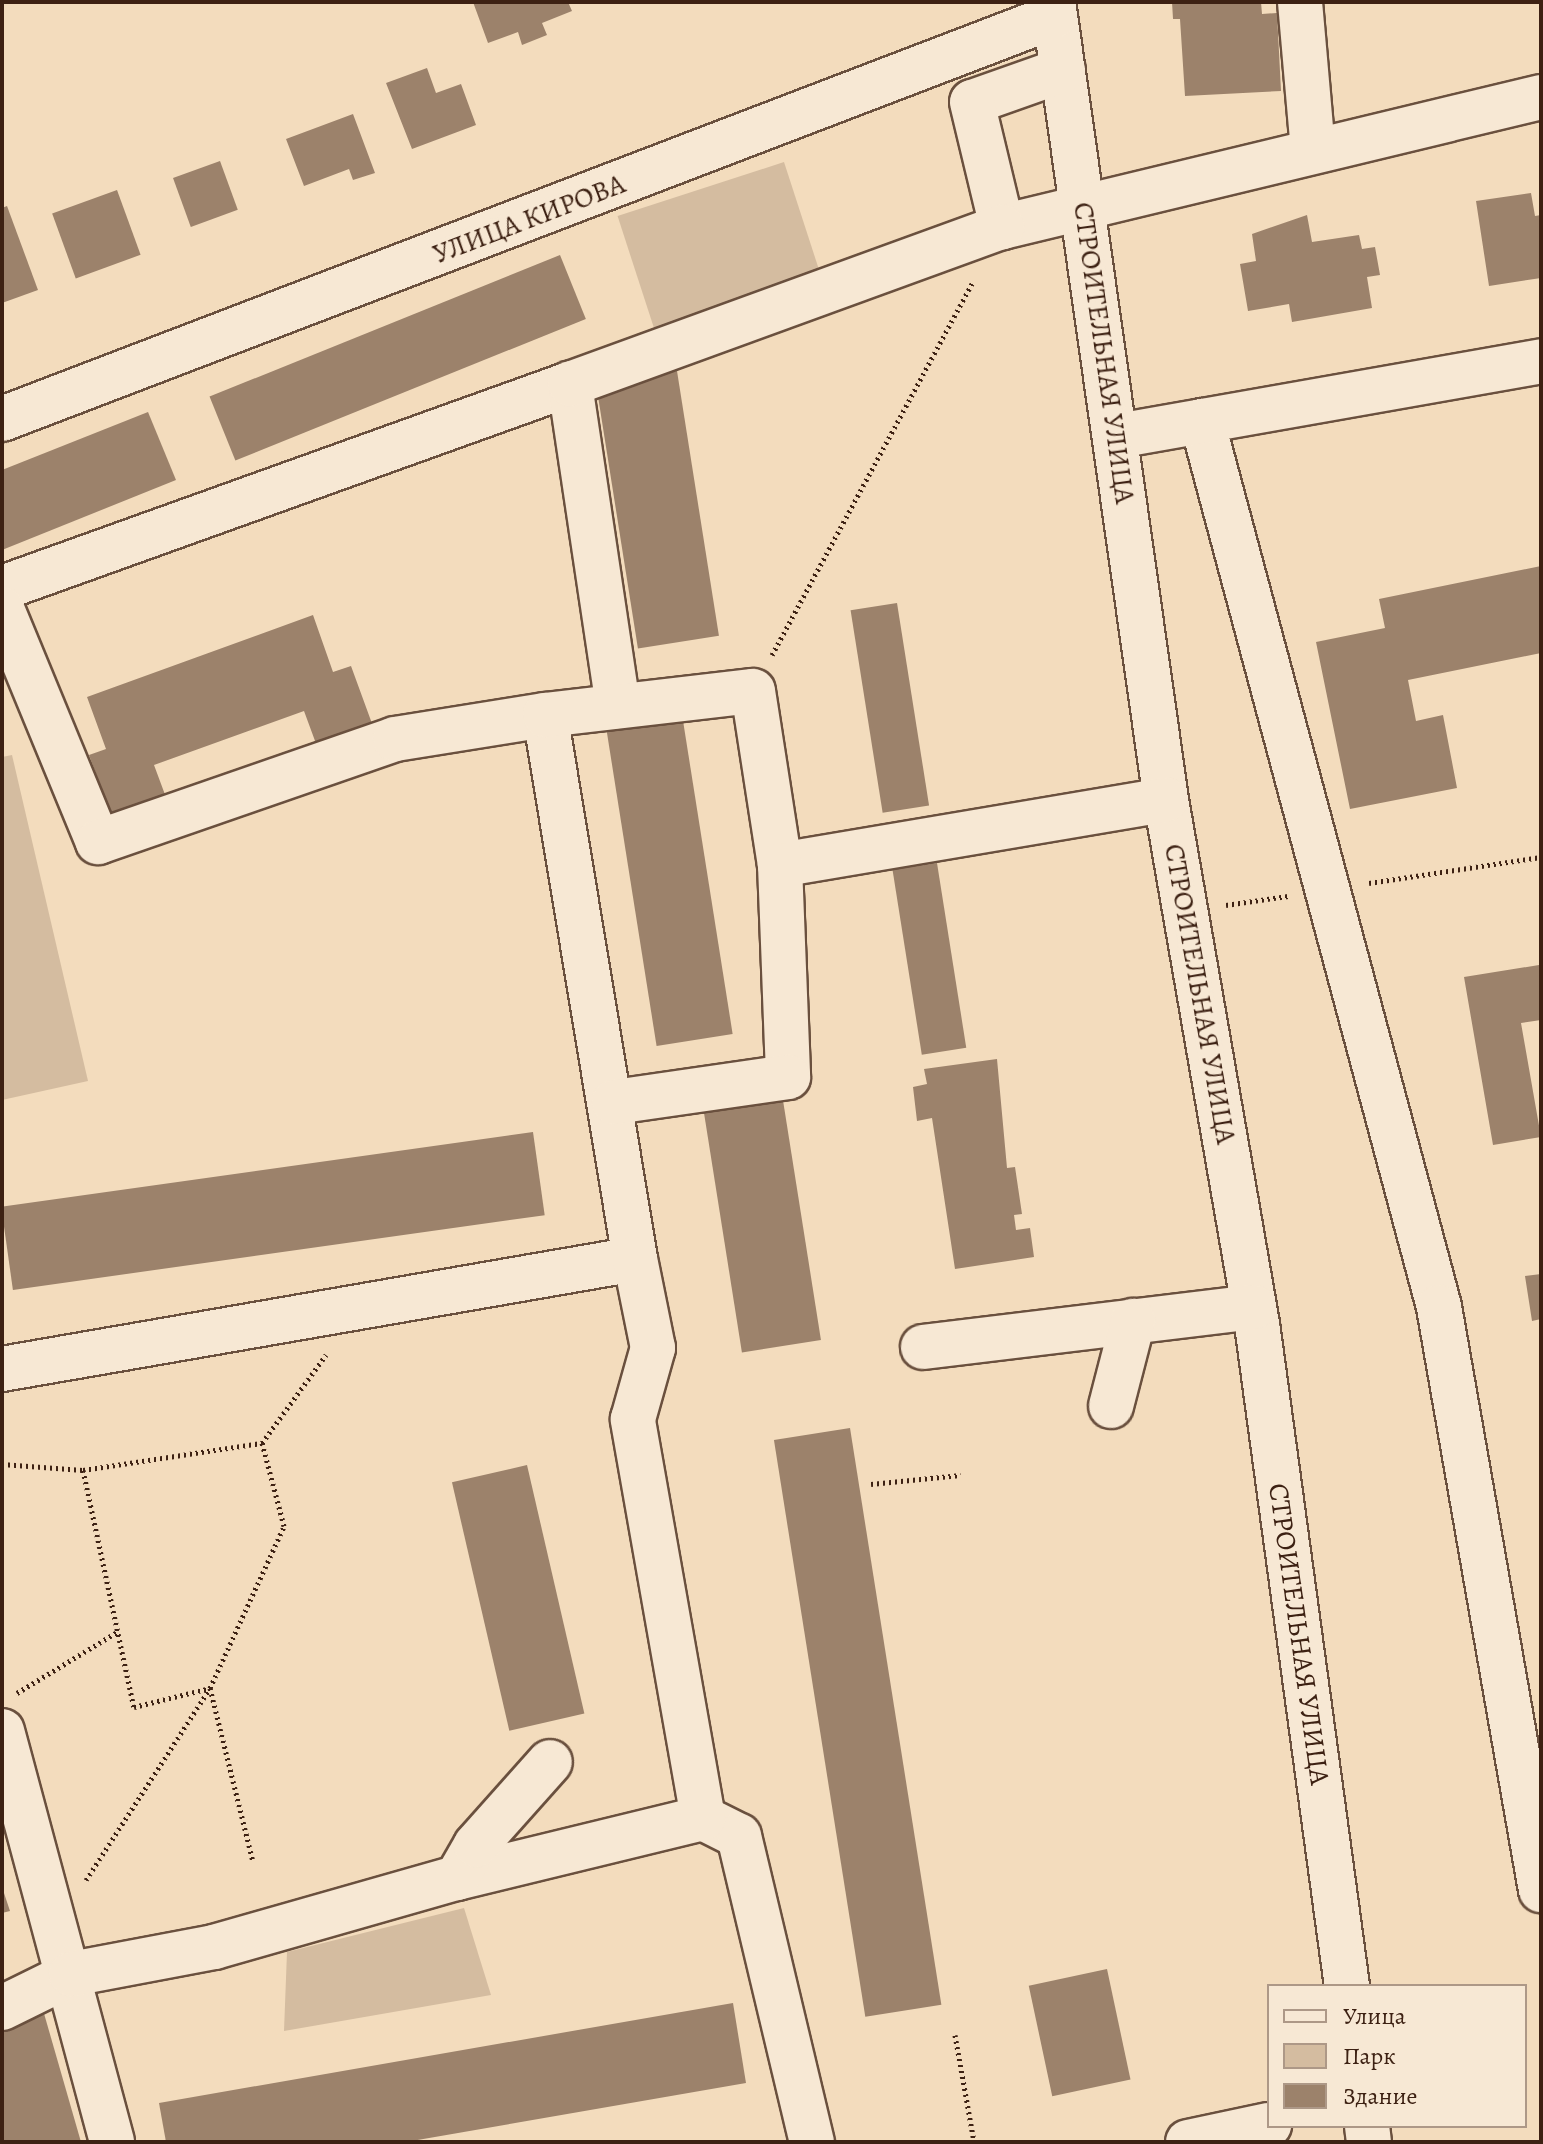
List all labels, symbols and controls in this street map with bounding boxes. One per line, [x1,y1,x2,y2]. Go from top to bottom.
street label: УЛИЦА КИРОВА [428,167,630,271]
street label: СТРОИТЕЛЬНАЯ УЛИЦА [1066,200,1142,506]
street label: СТРОИТЕЛЬНАЯ УЛИЦА [1157,841,1243,1147]
street label: СТРОИТЕЛЬНАЯ УЛИЦА [1261,1481,1337,1787]
legend [1267,1984,1527,2128]
text: Улица [1343,2000,1406,2032]
text: Парк [1343,2040,1396,2072]
text: Здание [1343,2080,1418,2112]

